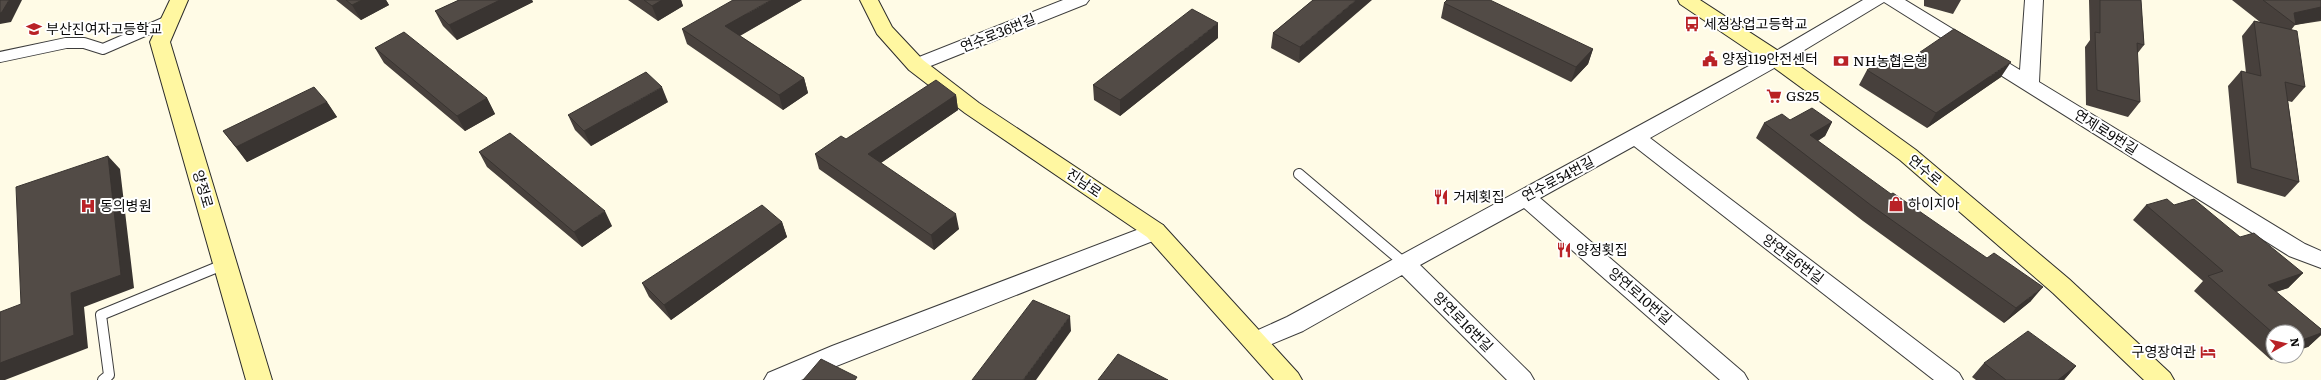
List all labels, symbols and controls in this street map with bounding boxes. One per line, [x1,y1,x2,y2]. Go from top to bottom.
street label: 연수로36번길 [957,8,1038,56]
place label: 세정상업고등학교 [1704,13,1807,33]
bus stop icon: 세정상업고등학교 [1683,15,1701,33]
place label: 부산진여자고등학교 [46,18,162,38]
school or university icon: 부산진여자고등학교 [25,20,43,38]
place label: 양정119안전센터 [1722,48,1818,68]
public building icon: 양정119안전센터 [1701,50,1719,68]
place label: NH농협은행 [1853,50,1928,70]
bank icon: NH농협은행 [1832,52,1850,70]
place label: GS25 [1786,85,1819,105]
supermarket icon: GS25 [1765,87,1783,105]
street label: 연제로9번길 [2071,104,2142,159]
street label: 연수로 [1904,149,1947,189]
street label: 연수로54번길 [1518,151,1597,206]
street label: 진남로 [1063,163,1106,201]
street label: 양정로 [189,167,219,210]
place label: 거제횟집 [1453,186,1505,206]
restaurant icon: 거제횟집 [1432,188,1450,206]
place label: 하이지아 [1908,193,1960,213]
place label: 동의병원 [100,195,152,215]
shop icon: 하이지아 [1887,195,1905,213]
hospital icon: 동의병원 [79,197,97,215]
street label: 양연로6번길 [1759,229,1828,288]
place label: 양정횟집 [1576,239,1628,259]
restaurant icon: 양정횟집 [1555,241,1573,259]
street label: 양연로10번길 [1605,262,1677,328]
street label: 양연로16번길 [1429,287,1498,356]
north arrow [2265,324,2305,364]
text: N [2287,337,2304,348]
place label: 구영장여관 [2132,341,2196,361]
hotel icon: 구영장여관 [2199,343,2217,361]

